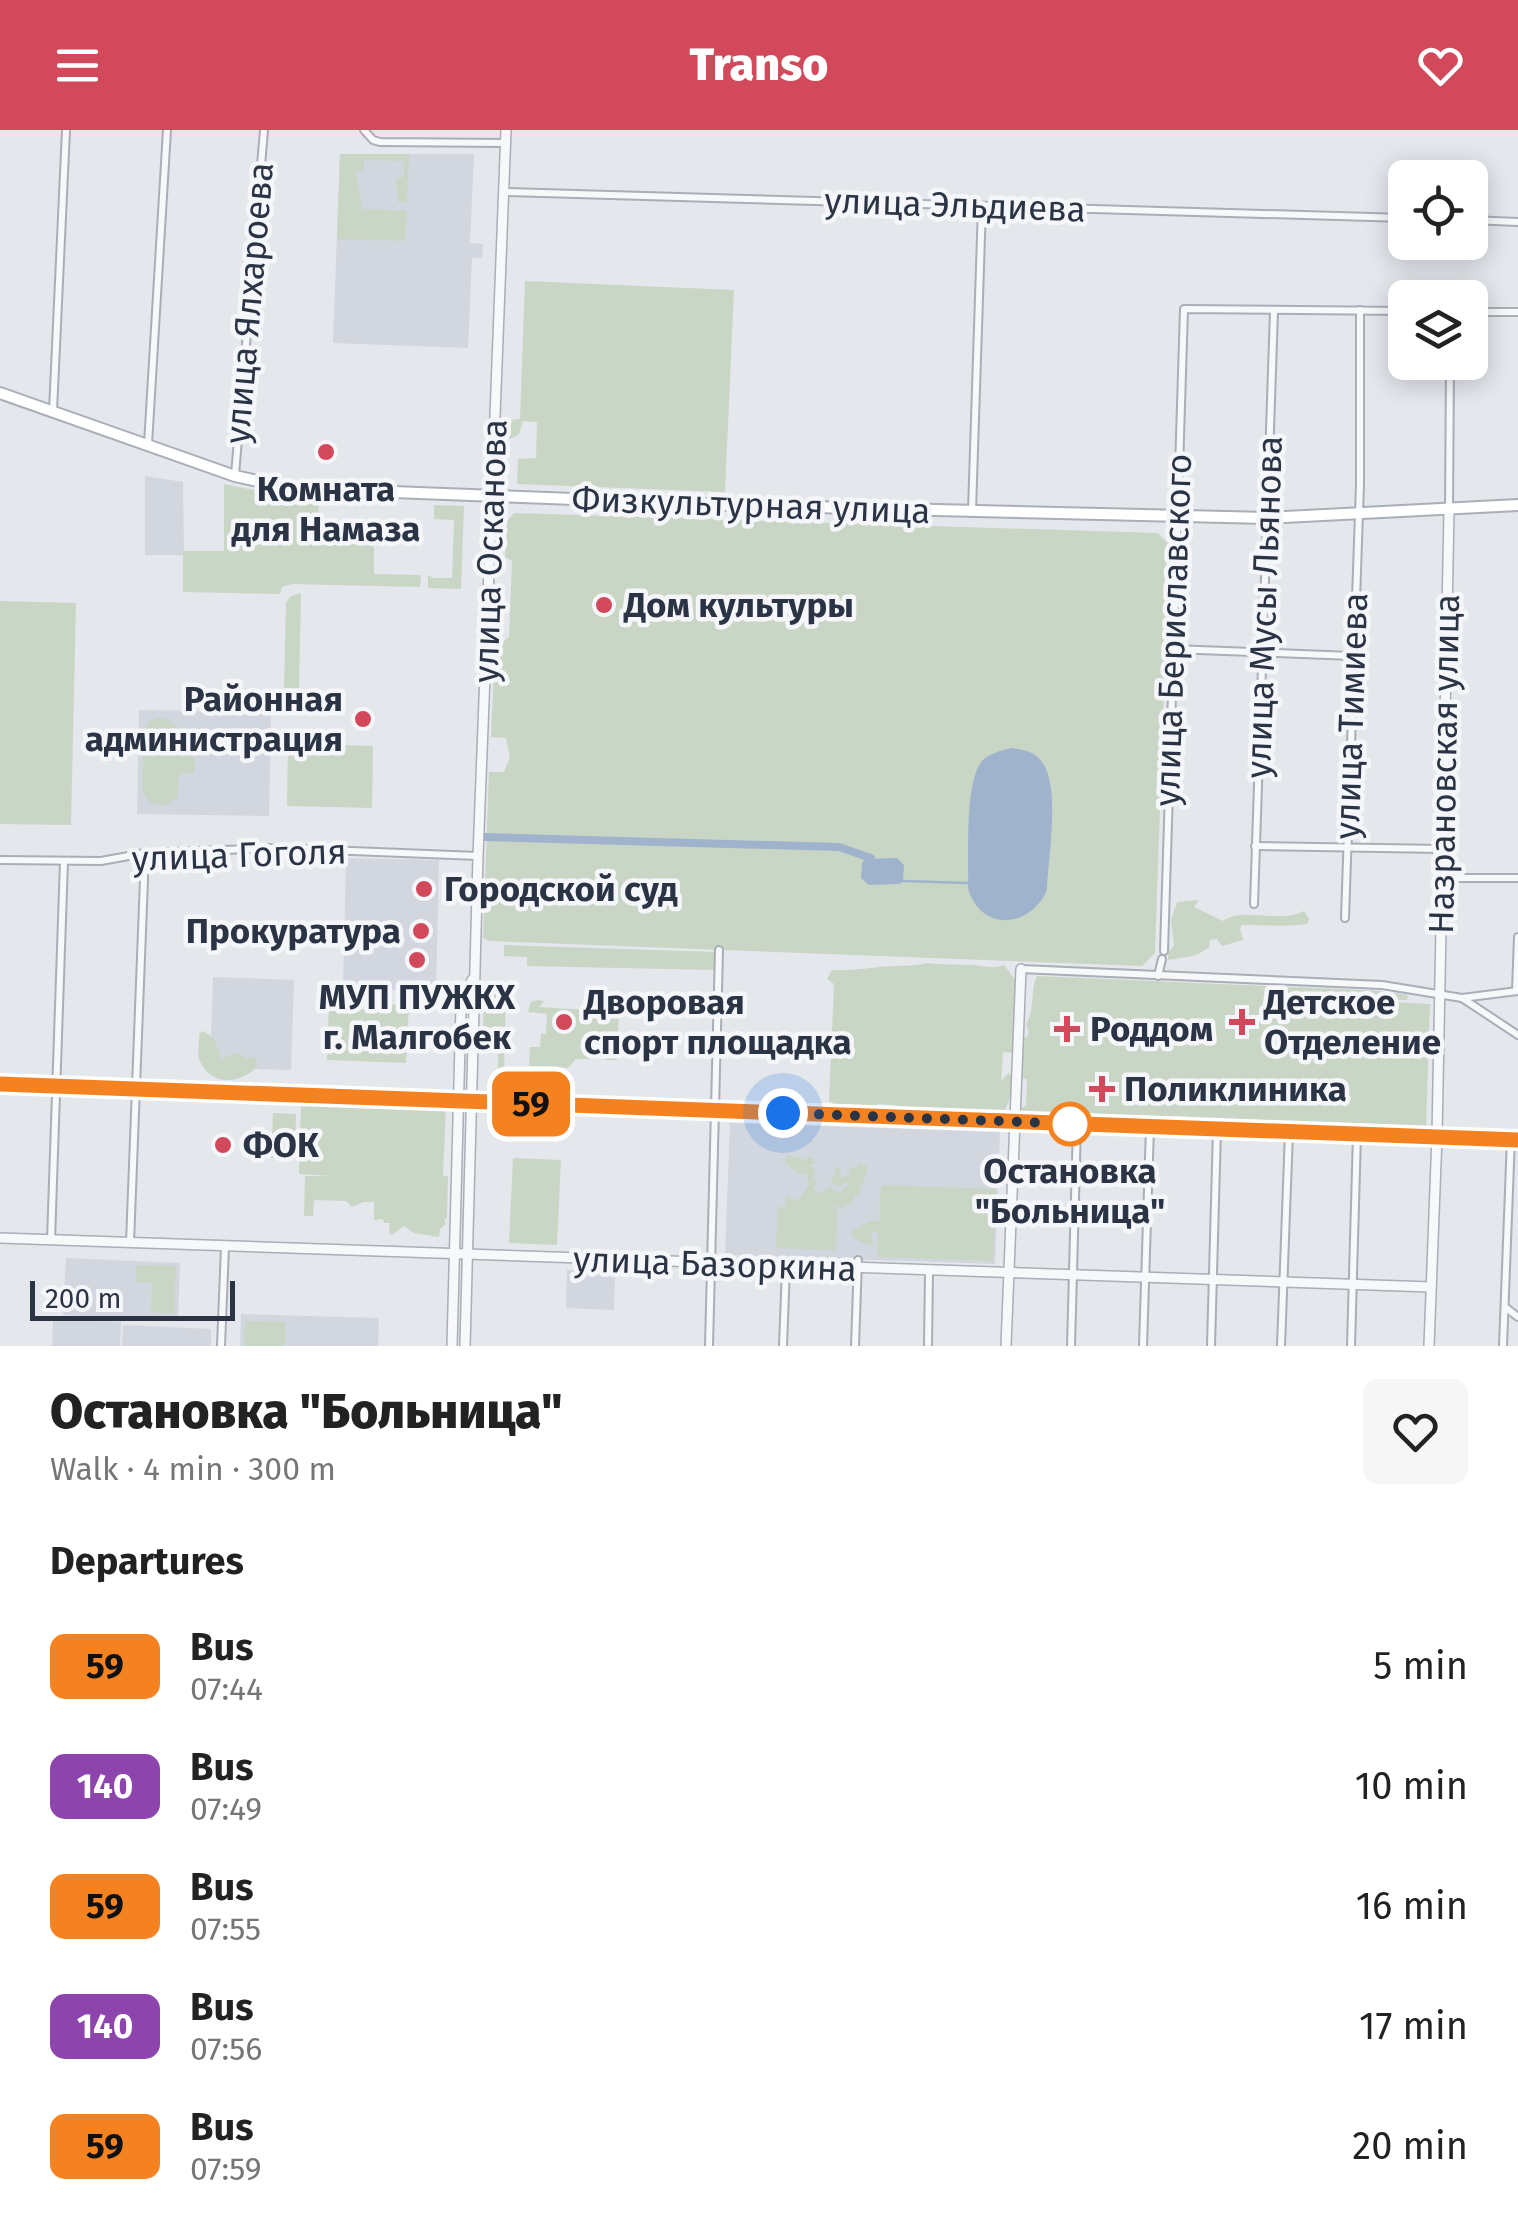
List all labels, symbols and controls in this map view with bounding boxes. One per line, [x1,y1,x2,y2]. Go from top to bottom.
icon: menu [50,38,105,93]
text: Transo [690,38,828,92]
icon: heart [1413,38,1468,93]
map controls [1388,160,1488,380]
button: locate [1388,160,1488,260]
street label: улица Ялхароева [216,161,282,445]
street label: улица Эльдиева [824,179,1086,231]
button: layers [1388,280,1488,380]
street label: улица Осканова [464,418,516,684]
street label: улица Мусы Льянова [1237,435,1291,779]
marker: Комната для Намаза [315,441,337,463]
street label: улица Бериславского [1146,453,1200,807]
place label: Комната для Намаза [232,468,420,550]
street label: Физкультурная улица [571,478,931,532]
place label: Дом культуры [623,584,854,626]
street label: улица Тимиева [1326,592,1376,840]
marker: Дом культуры [593,594,615,616]
street label: Назрановская улица [1420,594,1468,934]
place label: Районная администрация [85,678,343,760]
marker: Районная администрация [352,708,374,730]
street label: улица Гоголя [131,830,347,880]
place label: Городской суд [444,868,678,910]
marker: Городской суд [413,878,435,900]
place label: Прокуратура [186,910,401,952]
marker: Прокуратура [410,920,432,942]
marker: МУП ПУЖКХ г. Малгобек [406,949,428,971]
place label: МУП ПУЖКХ г. Малгобек [319,976,516,1058]
place label: Дворовая спорт площадка [583,981,852,1063]
place label: Детское Отделение [1263,981,1441,1063]
place label: Роддом [1090,1008,1213,1050]
marker: Детское Отделение [1229,1009,1255,1035]
marker: Дворовая спорт площадка [553,1011,575,1033]
marker: Роддом [1054,1016,1080,1042]
place label: Поликлиника [1124,1068,1347,1110]
line badge: 59 [486,1072,576,1136]
marker: Поликлиника [1089,1076,1115,1102]
text: 59 [512,1083,550,1125]
your location [758,1088,808,1138]
marker: Остановка "Больница" [1049,1103,1091,1145]
place label: ФОК [243,1124,320,1166]
marker: ФОК [212,1134,234,1156]
place label: Остановка "Больница" [975,1150,1165,1232]
street label: улица Базоркина [573,1238,857,1290]
scale bar [30,1276,235,1320]
text: 200 m [45,1282,122,1315]
button: heart [1363,1379,1468,1484]
text: Остановка "Больница" [50,1383,563,1441]
text: Walk · 4 min · 300 m [50,1450,336,1488]
text: Departures [50,1538,244,1584]
text: Bus [190,1624,254,1670]
text: 5 min [1373,1643,1468,1689]
text: 59 [86,1645,124,1687]
text: 07:44 [190,1670,263,1708]
text: Bus [190,1744,254,1790]
text: 10 min [1355,1763,1468,1809]
text: 140 [77,1765,133,1807]
text: 07:49 [190,1790,262,1828]
text: Bus [190,1864,254,1910]
text: 16 min [1356,1883,1468,1929]
text: 59 [86,1885,124,1927]
text: 07:55 [190,1910,261,1948]
text: Bus [190,1984,254,2030]
text: 17 min [1359,2003,1468,2049]
text: 140 [77,2005,133,2047]
text: 07:56 [190,2030,262,2068]
text: Bus [190,2104,254,2150]
text: 20 min [1352,2123,1468,2169]
text: 59 [86,2125,124,2167]
text: 07:59 [190,2150,262,2188]

